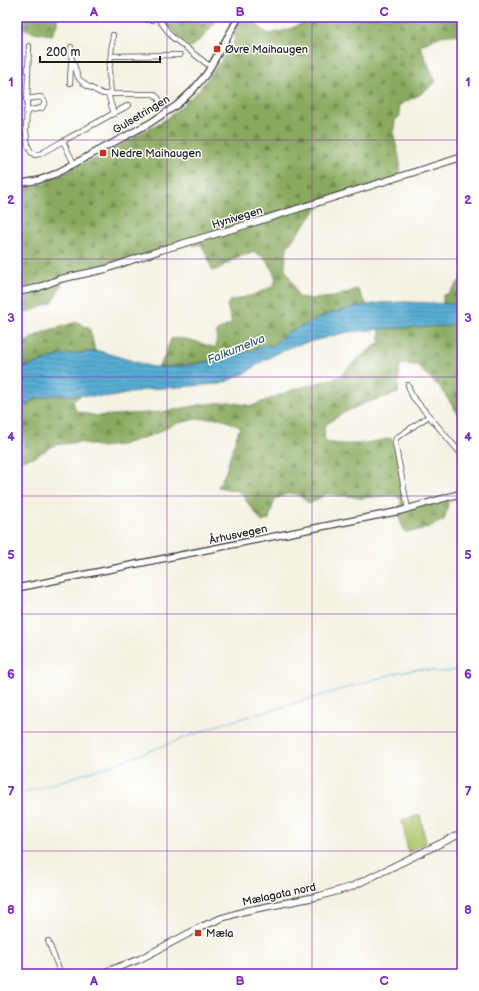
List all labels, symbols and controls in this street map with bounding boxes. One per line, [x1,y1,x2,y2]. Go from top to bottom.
text: A [89,4,98,20]
text: B [235,4,245,20]
text: C [379,4,389,20]
scale bar [40,38,160,64]
place label: Øvre Maihaugen [225,43,308,56]
marker: Øvre Maihaugen [212,44,222,54]
text: 200 m [46,45,80,60]
text: 1 [8,74,14,90]
text: 1 [465,74,471,90]
street label: Gulsetringen [110,92,172,136]
place label: Nedre Maihaugen [111,147,201,160]
marker: Nedre Maihaugen [98,148,108,158]
text: 2 [7,192,15,208]
text: 2 [464,192,472,208]
street label: Hynivegen [210,204,264,231]
text: 3 [7,310,15,326]
text: 3 [464,310,472,326]
water label: Falkumelva [205,331,268,368]
text: 4 [7,429,15,445]
text: 4 [464,429,472,445]
street label: Århusvegen [208,521,268,547]
text: 5 [7,547,15,563]
text: 5 [464,547,472,563]
text: 6 [7,666,15,682]
text: 6 [464,666,472,682]
text: 7 [7,784,15,800]
text: 7 [464,784,472,800]
street label: Mælagata nord [241,880,317,909]
text: 8 [7,902,15,918]
text: 8 [464,902,472,918]
place label: Mæla [206,927,234,940]
marker: Mæla [193,928,203,938]
text: A [89,973,98,989]
text: B [235,973,245,989]
text: C [379,973,389,989]

